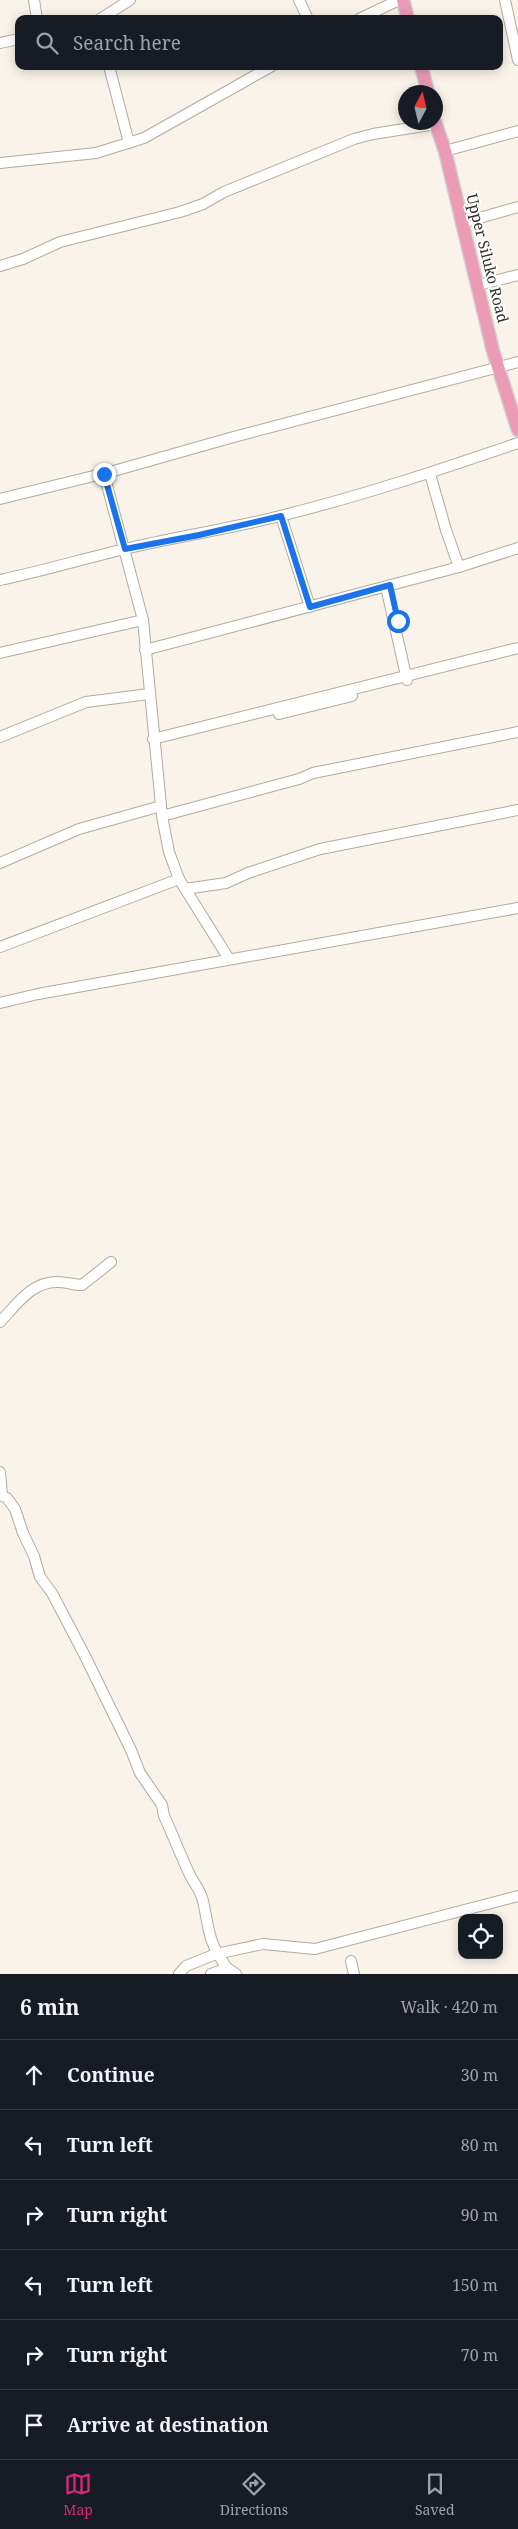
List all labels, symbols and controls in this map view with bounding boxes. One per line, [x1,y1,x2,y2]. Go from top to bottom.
search box [15,15,503,70]
icon: search [33,29,61,57]
text: Search here [73,30,181,56]
north arrow [398,85,443,130]
street label: Upper Siluko Road [462,191,514,325]
route end [93,463,116,486]
route start [387,610,410,633]
map controls [458,1914,503,1959]
button: locate [458,1914,503,1959]
text: 6 min [20,1993,79,2021]
text: Walk · 420 m [401,1996,498,2018]
icon: ahead [20,2061,48,2089]
text: Continue [67,2062,155,2088]
text: 30 m [461,2064,498,2086]
icon: left [20,2131,48,2159]
text: Turn left [67,2132,153,2158]
text: 80 m [461,2134,498,2156]
icon: right [20,2201,48,2229]
text: Turn right [67,2202,167,2228]
text: 90 m [461,2204,498,2226]
icon: left [20,2271,48,2299]
text: Turn left [67,2272,153,2298]
text: 150 m [452,2274,498,2296]
icon: right [20,2341,48,2369]
text: Turn right [67,2342,167,2368]
text: 70 m [461,2344,498,2366]
icon: arrive [20,2411,48,2439]
text: Arrive at destination [67,2412,269,2438]
tab: Map [63,2470,93,2519]
tab: Directions [220,2470,288,2519]
tab: Saved [415,2470,455,2519]

